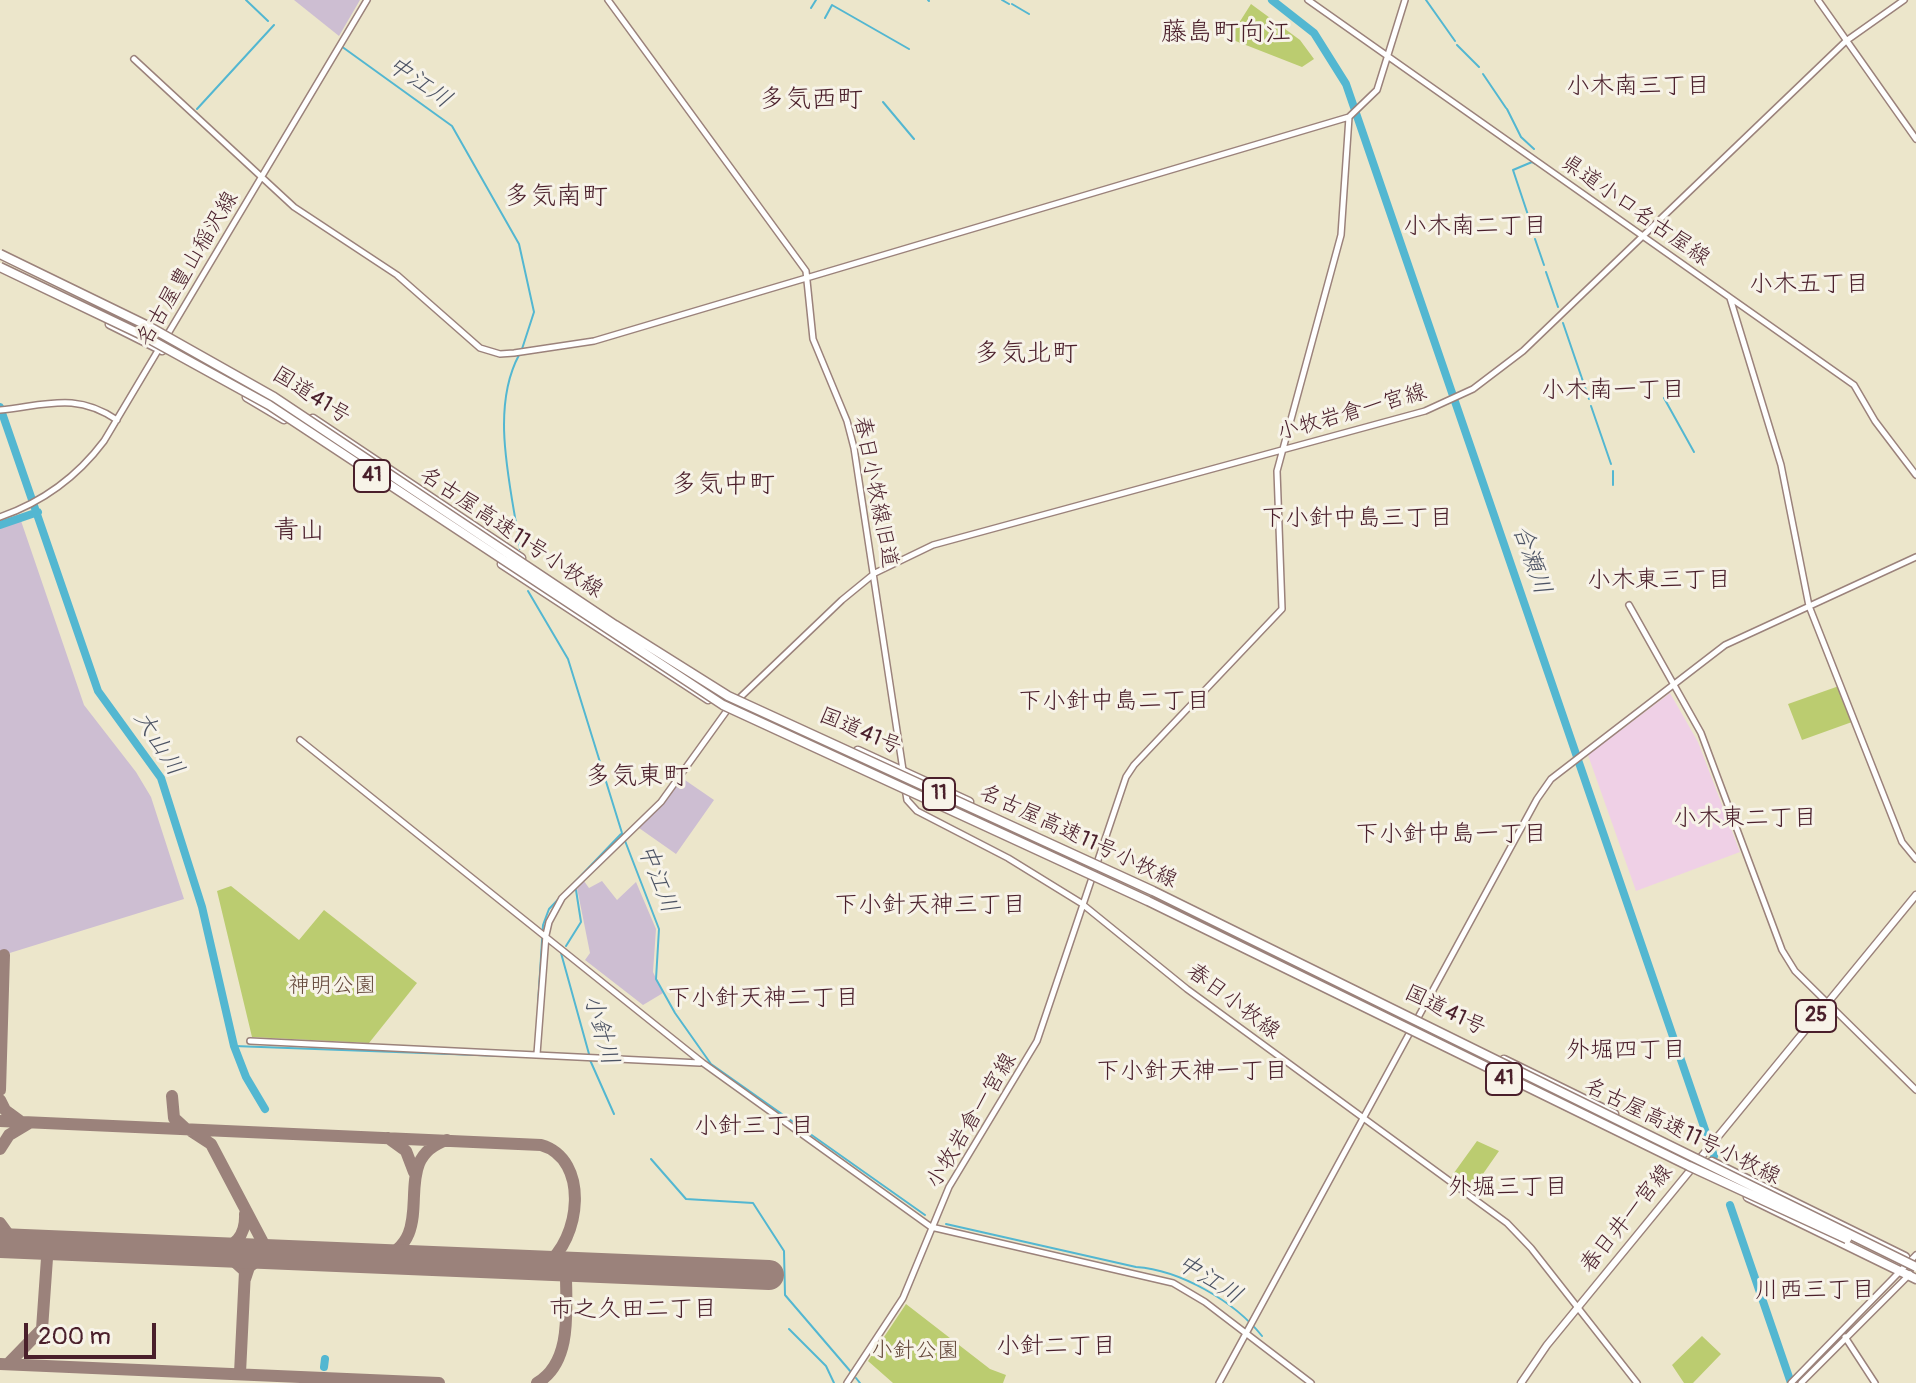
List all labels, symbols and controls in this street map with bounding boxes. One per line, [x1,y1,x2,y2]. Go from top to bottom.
district label: 藤島町向江 [1161,17,1291,49]
water label: 中江川 [381,51,457,115]
district label: 小木南三丁目 [1566,73,1710,101]
district label: 多気西町 [759,84,863,116]
street label: 県道小口名古屋線 [1555,150,1715,272]
district label: 多気南町 [504,181,608,213]
street label: 名古屋豊山稲沢線 [131,187,245,351]
district label: 小木南二丁目 [1403,213,1547,241]
district label: 小木五丁目 [1749,271,1869,299]
district label: 多気北町 [974,338,1078,370]
street label: 国道41号 [267,362,355,430]
district label: 小木南一丁目 [1541,377,1685,405]
street label: 小牧岩倉一宮線 [1274,379,1430,447]
street label: 春日小牧線旧道 [847,414,903,570]
road number: 41 [354,460,390,492]
street label: 名古屋高速11号小牧線 [414,462,608,604]
district label: 多気中町 [671,469,775,501]
district label: 下小針中島三丁目 [1261,505,1453,533]
district label: 青山 [273,515,325,547]
water label: 合瀬川 [1506,521,1556,599]
district label: 小木東三丁目 [1587,567,1731,595]
district label: 下小針中島二丁目 [1018,688,1210,716]
street label: 国道41号 [815,703,905,761]
water label: 大山川 [127,706,189,782]
district label: 多気東町 [585,761,689,793]
road number: 11 [923,778,955,810]
street label: 名古屋高速11号小牧線 [975,780,1181,894]
district label: 小木東二丁目 [1673,805,1817,833]
district label: 下小針中島一丁目 [1355,821,1547,849]
water label: 中江川 [631,840,683,918]
district label: 下小針天神三丁目 [834,892,1026,920]
street label: 春日小牧線 [1181,958,1285,1046]
park label: 神明公園 [288,973,376,999]
street label: 国道41号 [1400,980,1490,1042]
district label: 下小針天神二丁目 [667,985,859,1013]
water label: 小針川 [576,991,624,1069]
road number: 25 [1796,1000,1836,1032]
district label: 外堀四丁目 [1566,1037,1686,1065]
street label: 小牧岩倉一宮線 [921,1048,1023,1194]
district label: 下小針天神一丁目 [1096,1058,1288,1086]
road number: 41 [1486,1063,1522,1095]
street label: 名古屋高速11号小牧線 [1580,1073,1784,1191]
district label: 小針三丁目 [694,1113,814,1141]
street label: 春日井一宮線 [1575,1159,1679,1279]
district label: 外堀三丁目 [1448,1174,1568,1202]
water label: 中江川 [1171,1249,1247,1311]
district label: 川西三丁目 [1755,1277,1875,1305]
district label: 市之久田二丁目 [549,1296,717,1324]
scale bar [28,1307,160,1357]
text: 200 m [38,1322,111,1351]
district label: 小針二丁目 [996,1333,1116,1361]
park label: 小針公園 [871,1338,959,1364]

